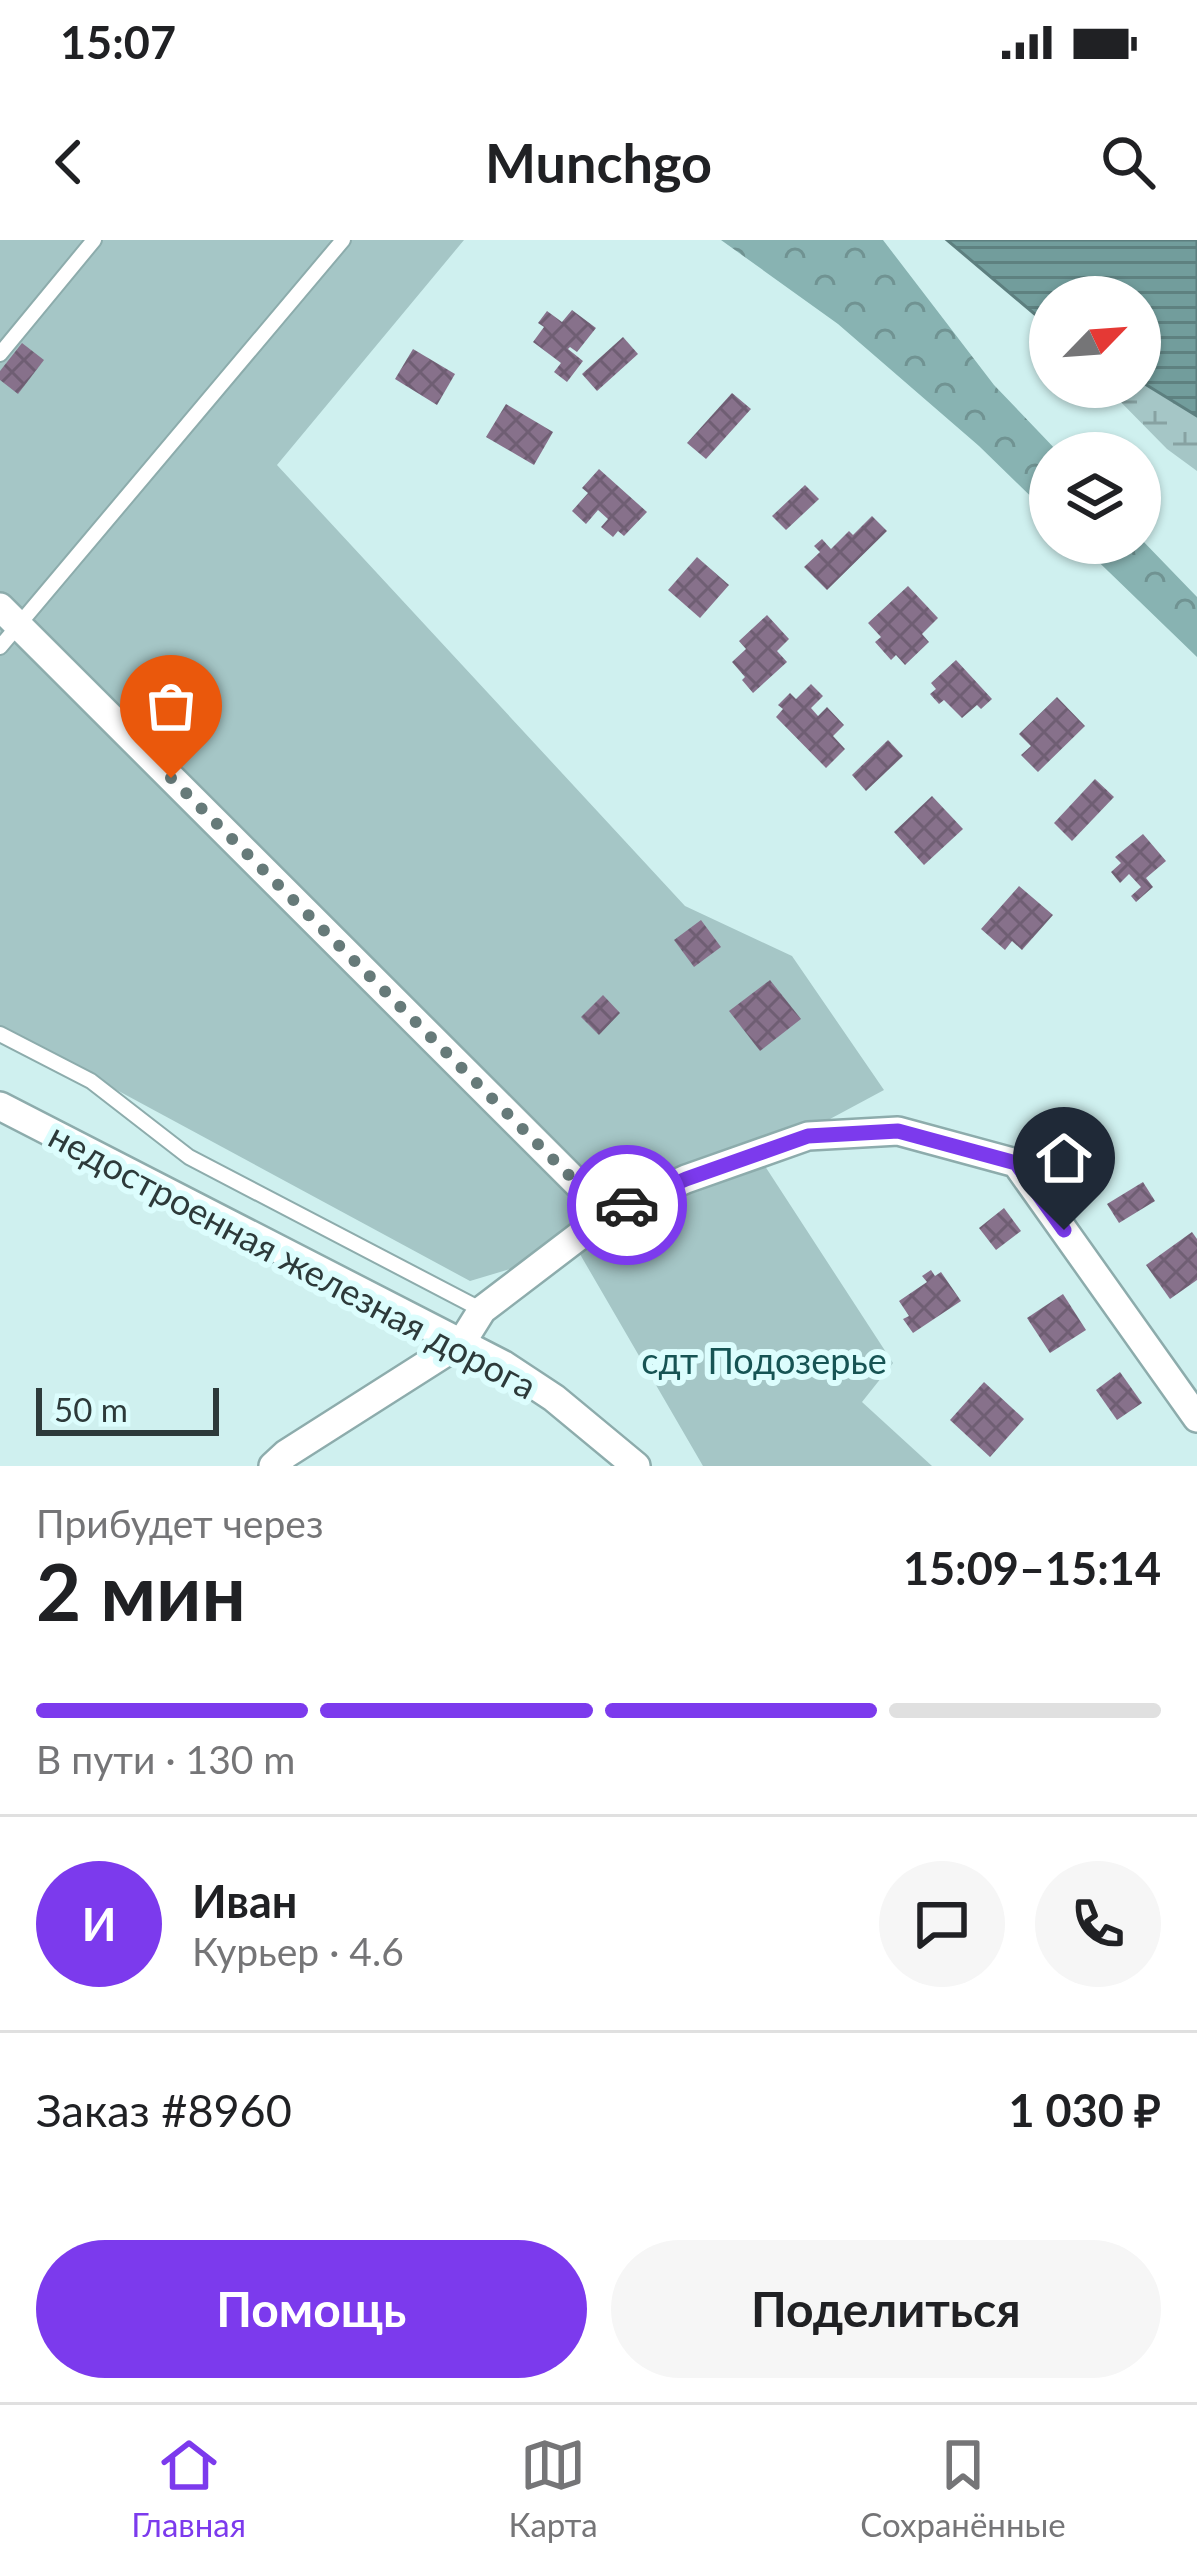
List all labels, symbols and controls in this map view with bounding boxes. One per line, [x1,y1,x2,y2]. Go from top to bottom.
text: 15:07 [60,15,176,69]
icon: back [36,129,102,195]
icon: search [1095,129,1161,195]
text: Munchgo [485,130,712,195]
north arrow [1029,276,1161,408]
map controls [1029,276,1161,564]
button: layers [1029,432,1161,564]
pin [120,655,222,778]
icon: bag [138,673,204,739]
pin [1013,1107,1115,1230]
street label: недостроенная железная дорога [42,1113,544,1407]
icon: home [1031,1125,1097,1191]
courier [567,1145,687,1265]
icon: car [594,1172,660,1238]
park label: сдт Подозерье [641,1338,887,1382]
scale bar [36,1382,219,1435]
text: 50 m [54,1389,128,1429]
text: Прибудет через [36,1500,323,1546]
text: 15:09–15:14 [903,1541,1161,1595]
text: 2 мин [36,1544,246,1638]
text: В пути · 130 m [36,1736,295,1782]
button: chat [879,1861,1005,1987]
button: phone [1035,1861,1161,1987]
text: Иван [192,1874,297,1928]
text: И [82,1897,116,1951]
text: Курьер · 4.6 [192,1928,404,1974]
text: Заказ #8960 [36,2083,292,2137]
text: 1 030 ₽ [1009,2083,1161,2137]
button: Помощь [36,2240,587,2378]
button: Поделиться [611,2240,1161,2378]
tab: Главная [131,2432,246,2544]
tab: Карта [509,2432,598,2544]
tab: Сохранённые [860,2432,1066,2544]

